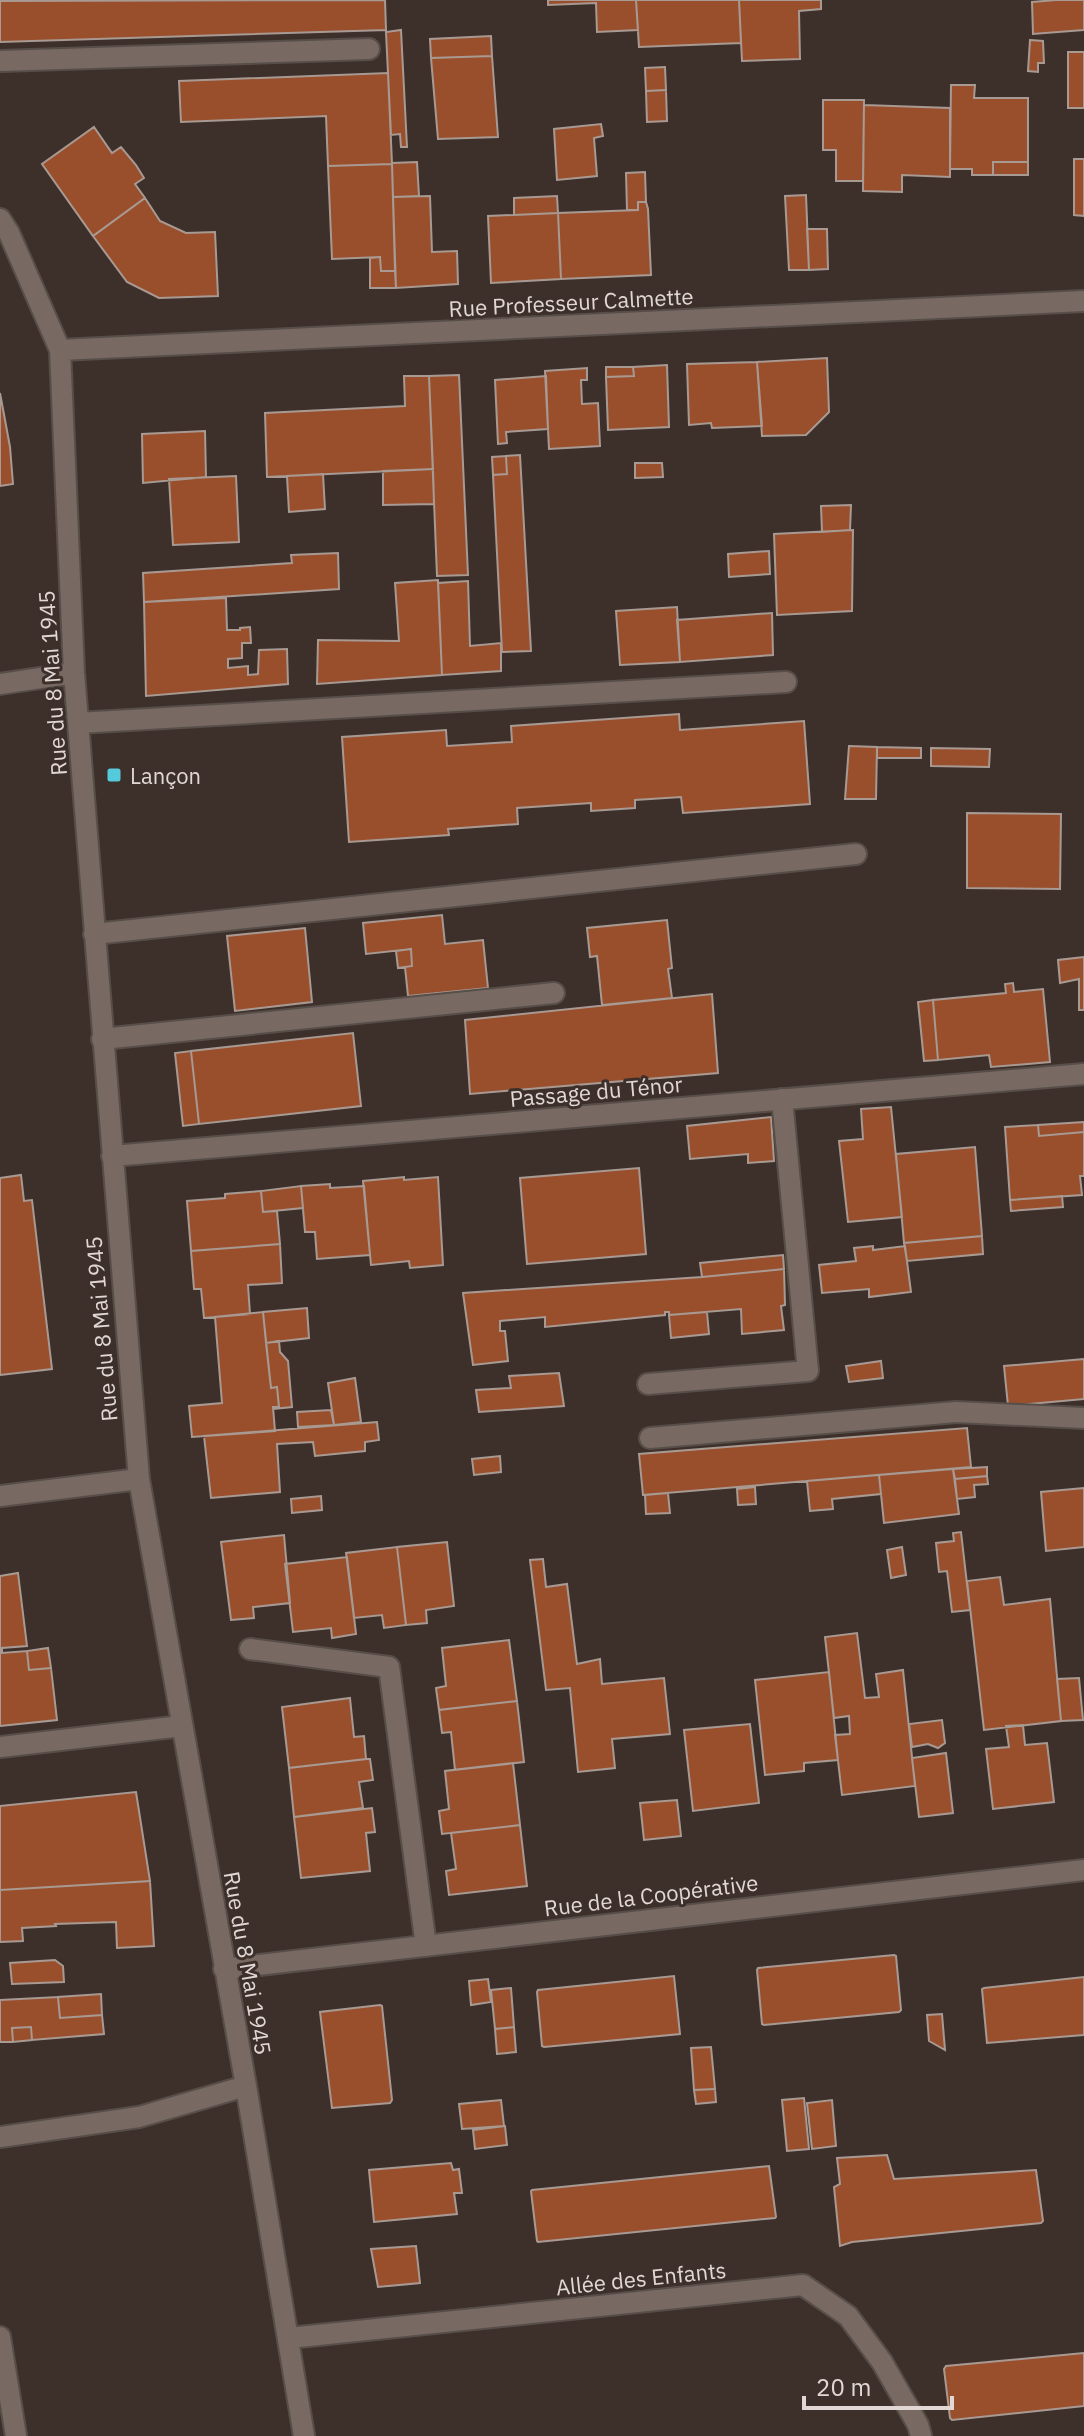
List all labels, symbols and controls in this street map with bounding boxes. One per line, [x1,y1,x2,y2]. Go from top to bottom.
street label: Rue Professeur Calmette [448,281,694,323]
street label: Rue du 8 Mai 1945 [31,589,73,777]
place label: Lançon [130,761,201,790]
marker: Lançon [105,766,123,784]
street label: Passage du Ténor [508,1069,684,1113]
street label: Rue du 8 Mai 1945 [78,1235,124,1423]
street label: Rue de la Coopérative [542,1867,760,1923]
street label: Rue du 8 Mai 1945 [218,1869,278,2057]
street label: Allée des Enfants [554,2255,728,2301]
scale bar [804,2360,952,2410]
text: 20 m [816,2371,871,2403]

